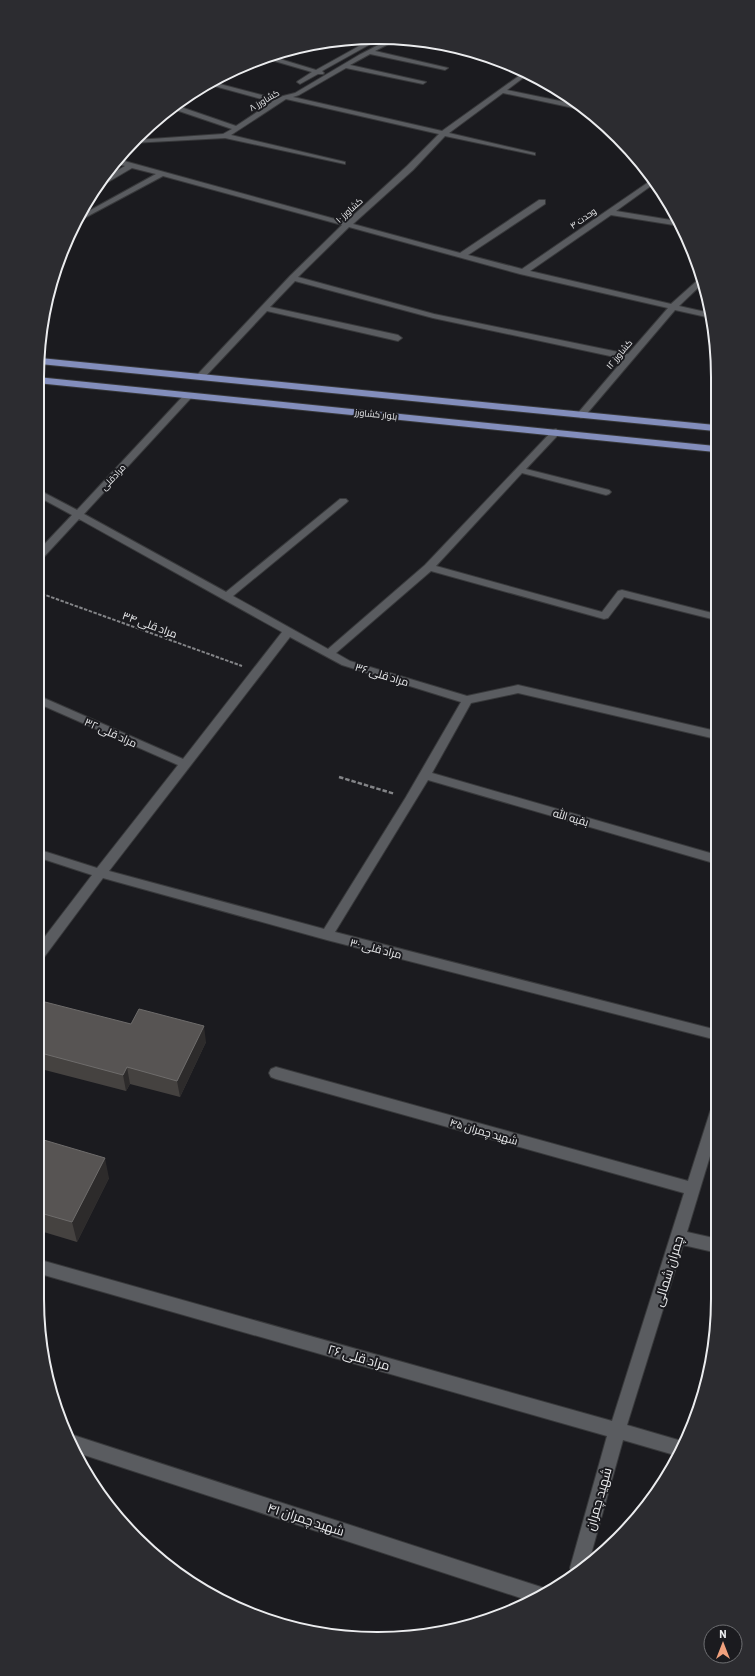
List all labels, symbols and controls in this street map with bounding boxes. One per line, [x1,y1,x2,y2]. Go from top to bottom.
street label: کشاورز ۸ [247,87,281,113]
street label: کشاورز ۱۰ [333,195,365,225]
street label: وحدت ۴ [568,205,598,231]
street label: کشاورز ۱۲ [604,337,634,371]
street label: بلوار کشاورز [353,406,398,422]
street label: مرادقلی [98,462,128,492]
street label: مراد قلی ۳۴ [120,608,179,641]
street label: مراد قلی ۳۶ [353,660,410,689]
street label: مراد قلی ۳۲ [82,715,139,750]
street label: بقیه الله [552,805,591,828]
street label: مراد قلی ۳۰ [348,935,403,962]
street label: شهید چمران ۴۵ [448,1115,520,1148]
street label: چمران شمالی [650,1234,688,1309]
street label: مراد قلی ۲۶ [326,1341,392,1373]
street label: شهید چمران [581,1466,617,1533]
street label: شهید چمران ۴۱ [265,1499,347,1541]
north arrow [703,1624,743,1664]
text: N [719,1627,727,1640]

